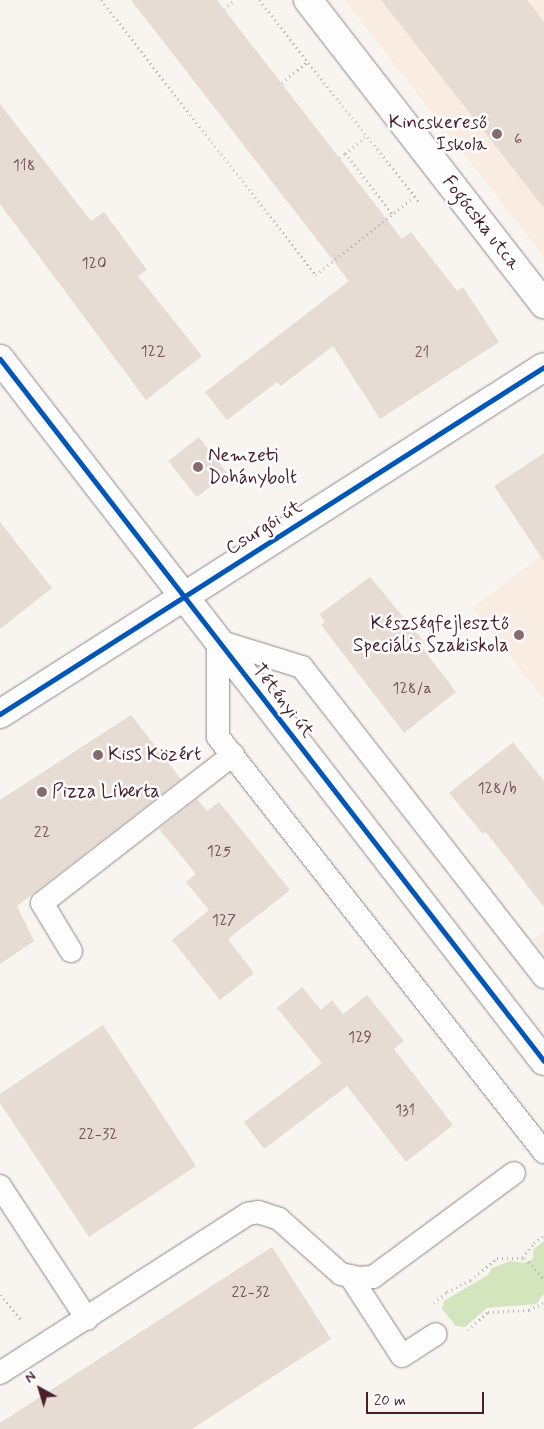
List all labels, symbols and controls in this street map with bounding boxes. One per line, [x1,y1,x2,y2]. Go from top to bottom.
place label: Kincskereső Iskola [389,112,487,156]
marker: Kincskereső Iskola [491,128,503,140]
house number: 6 [514,130,522,150]
house number: 118 [13,156,35,176]
street label: Fogócska utca [437,171,525,275]
house number: 120 [81,254,107,274]
house number: 122 [140,342,166,362]
house number: 21 [415,343,429,363]
place label: Nemzeti Dohánybolt [208,445,297,489]
marker: Nemzeti Dohánybolt [192,461,204,473]
street label: Csurgói út [222,496,306,560]
place label: Készségfejlesztő Speciális Szakiskola [351,613,509,657]
marker: Készségfejlesztő Speciális Szakiskola [513,629,525,641]
street label: Tétényi út [247,659,319,743]
house number: 128/a [392,679,432,699]
place label: Kiss Közért [108,744,201,766]
marker: Kiss Közért [92,749,104,761]
house number: 128/b [477,779,517,799]
place label: Pizza Liberta [52,781,160,803]
marker: Pizza Liberta [36,786,48,798]
house number: 22 [34,823,50,843]
house number: 125 [207,842,231,862]
house number: 127 [212,911,236,931]
house number: 129 [348,1028,372,1048]
house number: 131 [395,1101,415,1121]
house number: 22-32 [78,1125,118,1145]
house number: 22-32 [231,1283,271,1303]
north arrow [15,1364,65,1414]
text: N [21,1367,40,1387]
scale bar [369,1382,486,1414]
text: 20 m [374,1391,406,1411]

